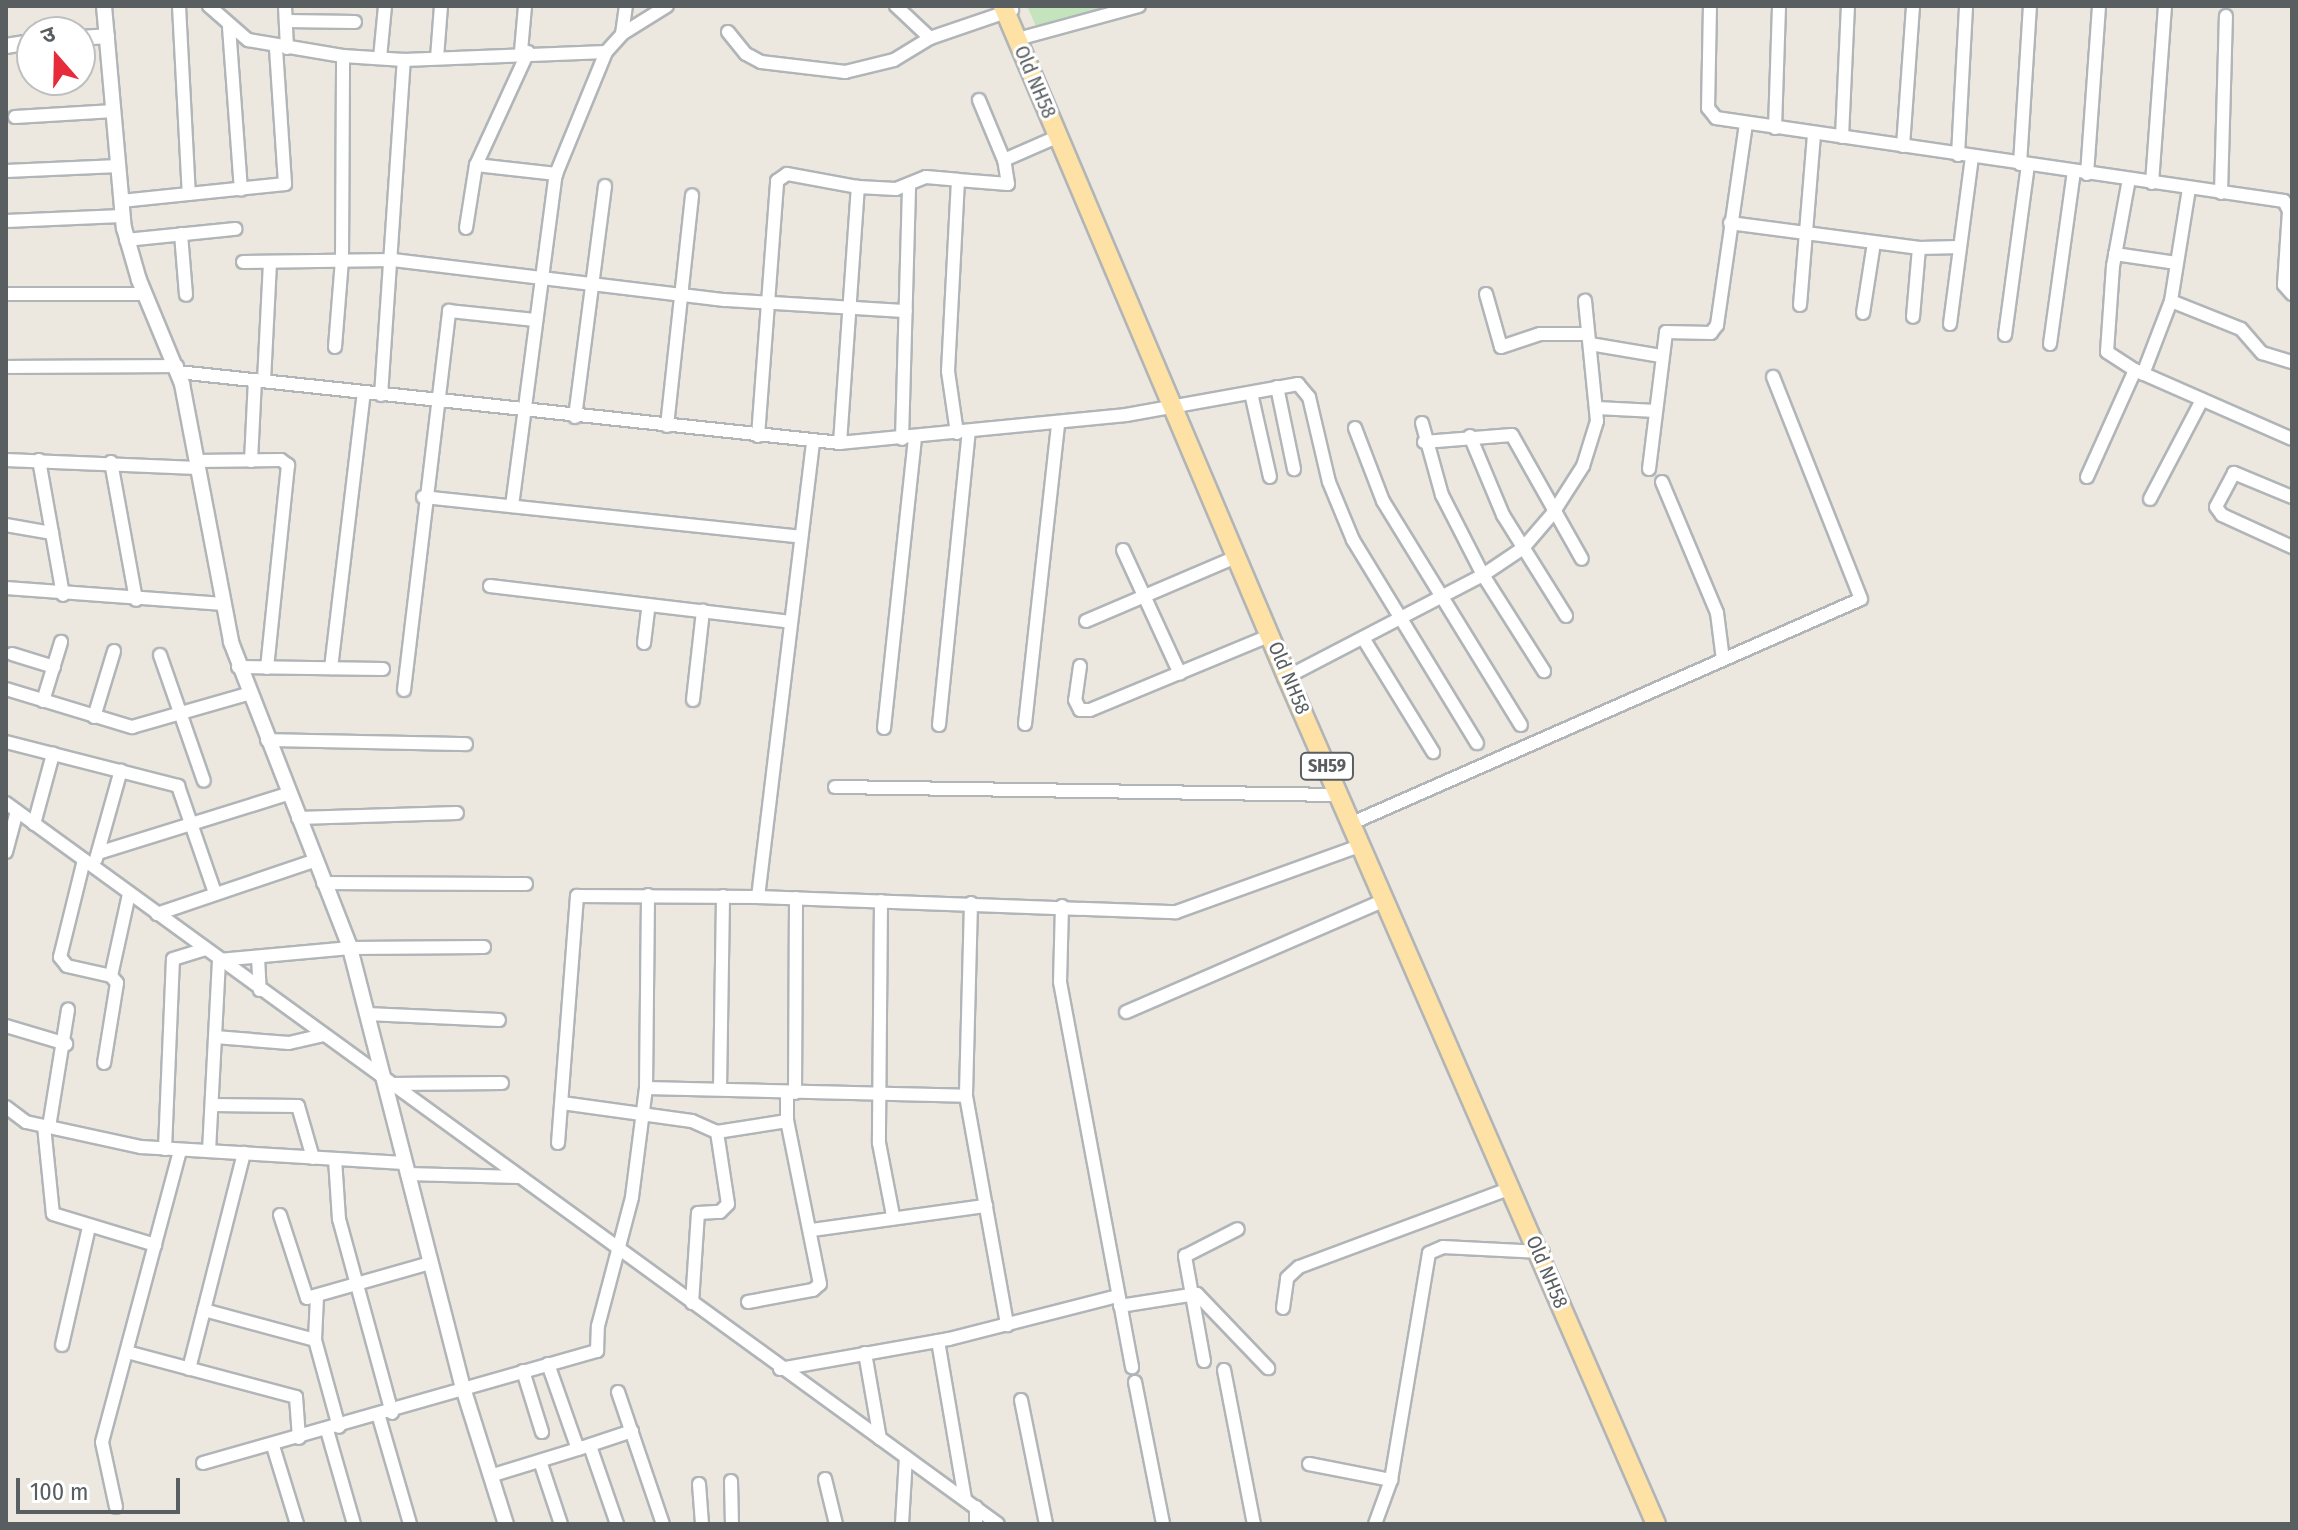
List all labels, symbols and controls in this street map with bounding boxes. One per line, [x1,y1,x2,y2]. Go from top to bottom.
north arrow [16,16,96,96]
text: उ [38,20,59,50]
street label: Old NH58 [1009,42,1061,122]
street label: Old NH58 [1263,638,1315,718]
road number: SH59 [1299,752,1355,780]
street label: Old NH58 [1521,1232,1573,1312]
scale bar [20,1462,184,1512]
text: 100 m [30,1478,88,1506]

